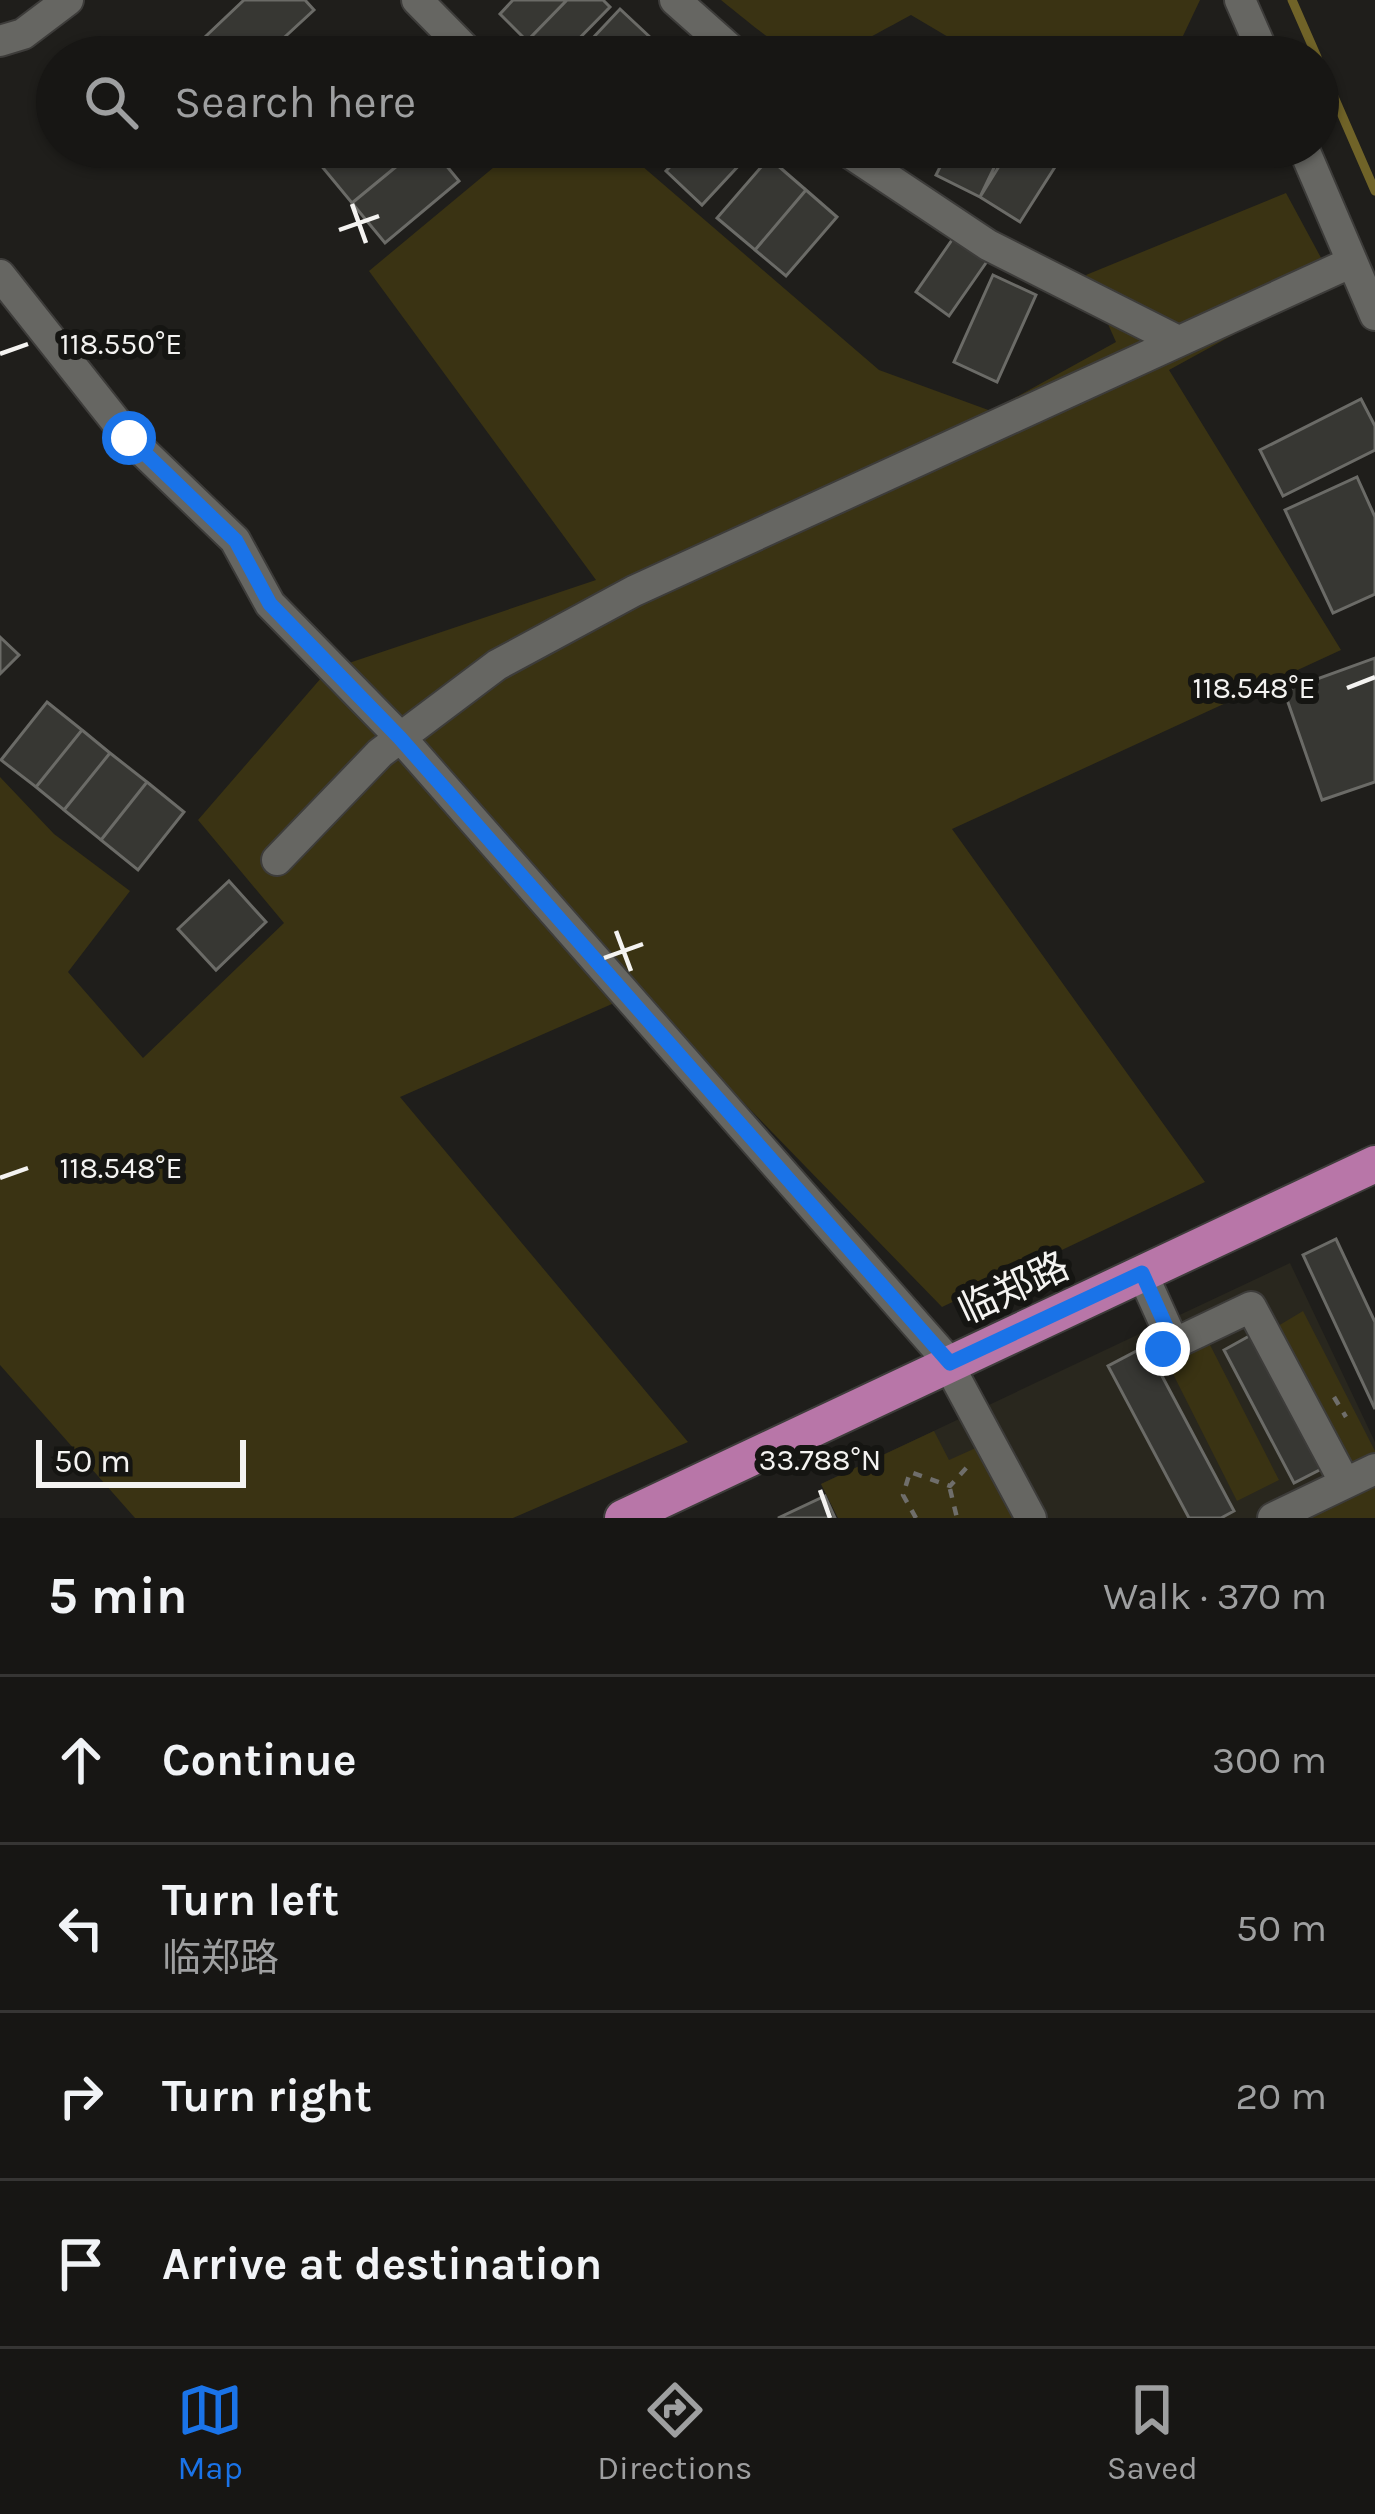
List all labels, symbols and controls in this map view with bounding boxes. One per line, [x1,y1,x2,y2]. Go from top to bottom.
search box [36,36,1339,168]
icon: search [78,69,144,135]
text: Search here [174,76,416,128]
text: 118.550°E [60,326,182,362]
route start [102,411,156,465]
text: 118.548°E [1193,670,1315,706]
text: 118.548°E [60,1150,182,1186]
street label: 临郑路 [951,1242,1076,1333]
route end [1136,1322,1190,1376]
scale bar [36,1434,246,1487]
text: 50 m [54,1442,131,1480]
text: 33.788°N [759,1442,881,1478]
text: 5 min [48,1566,188,1626]
text: Walk · 370 m [1103,1573,1327,1619]
icon: ahead [48,1727,114,1793]
text: Continue [162,1734,357,1786]
text: 300 m [1212,1737,1327,1783]
text: Turn left [162,1874,339,1926]
icon: left [48,1895,114,1961]
text: 50 m [1236,1905,1327,1951]
text: 临郑路 [162,1935,279,1981]
icon: right [48,2063,114,2129]
text: Turn right [162,2070,372,2122]
text: 20 m [1236,2073,1327,2119]
icon: arrive [48,2231,114,2297]
text: Arrive at destination [162,2238,602,2290]
tab: Map [177,2377,243,2487]
tab: Directions [597,2377,752,2487]
tab: Saved [1107,2377,1198,2487]

